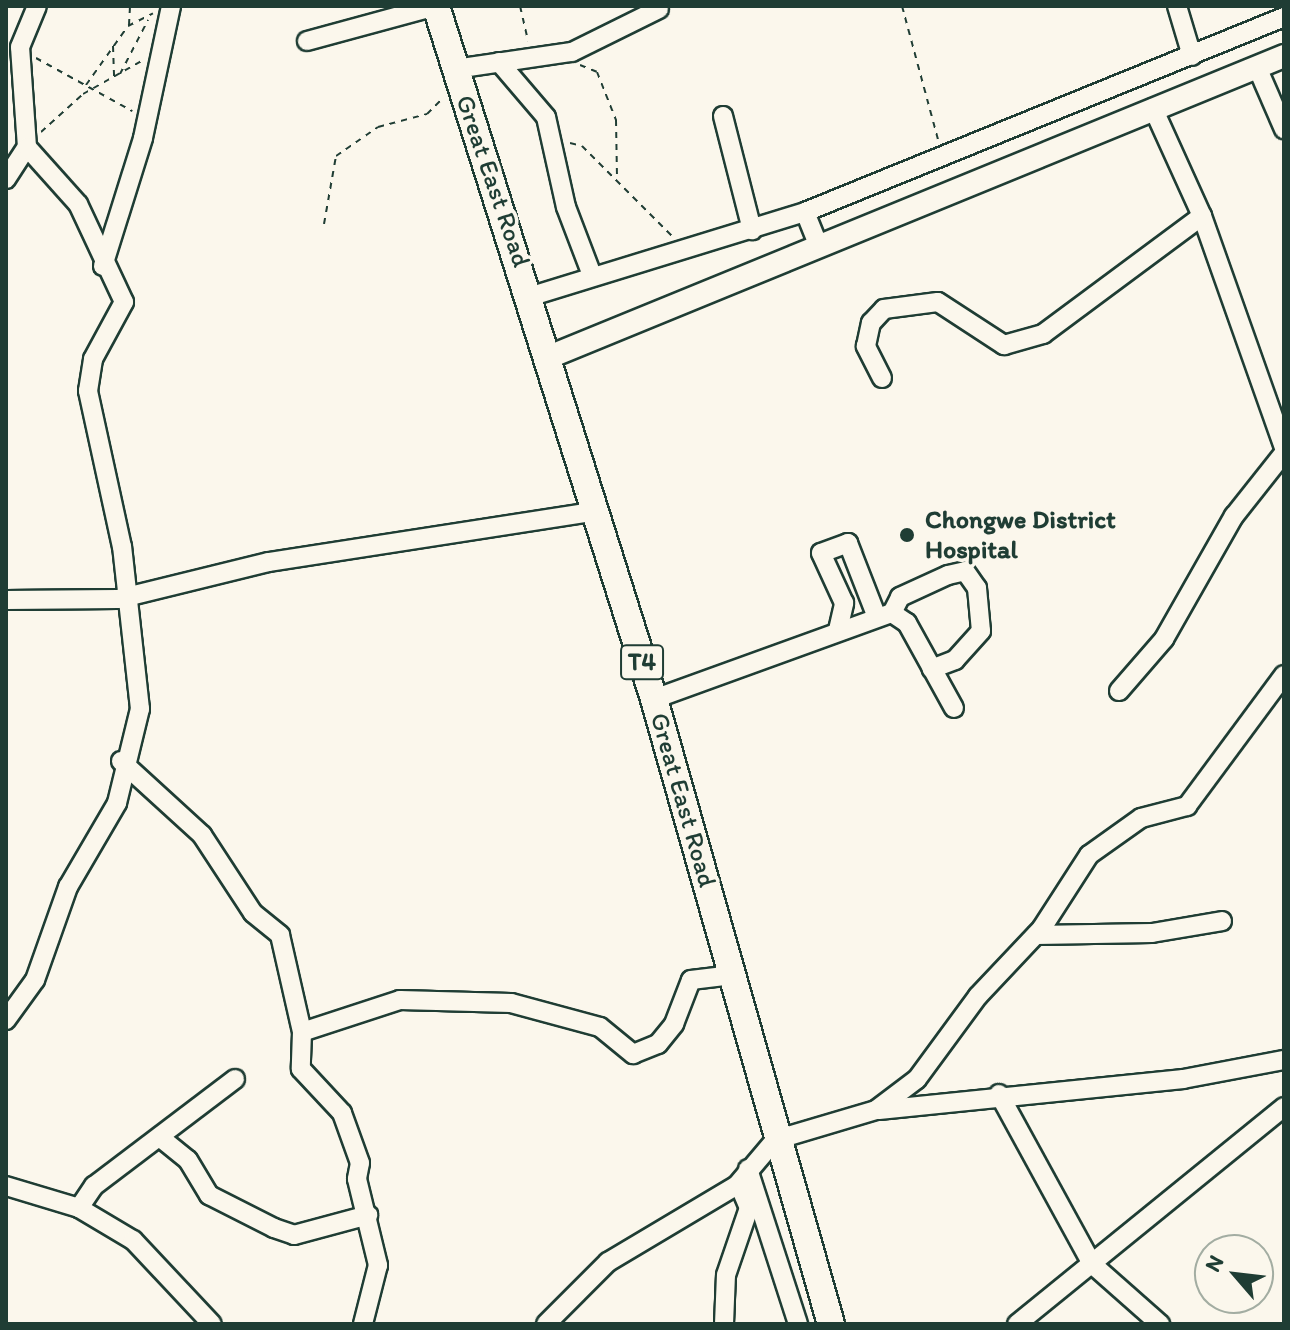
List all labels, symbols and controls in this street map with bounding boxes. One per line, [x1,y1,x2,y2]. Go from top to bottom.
street label: Great East Road [449,91,537,271]
place label: Chongwe District Hospital [925,504,1116,566]
marker: Chongwe District Hospital [896,524,918,546]
road number: T4 [620,642,664,682]
street label: Great East Road [643,709,723,891]
north arrow [1194,1234,1274,1314]
text: N [1199,1251,1230,1276]

